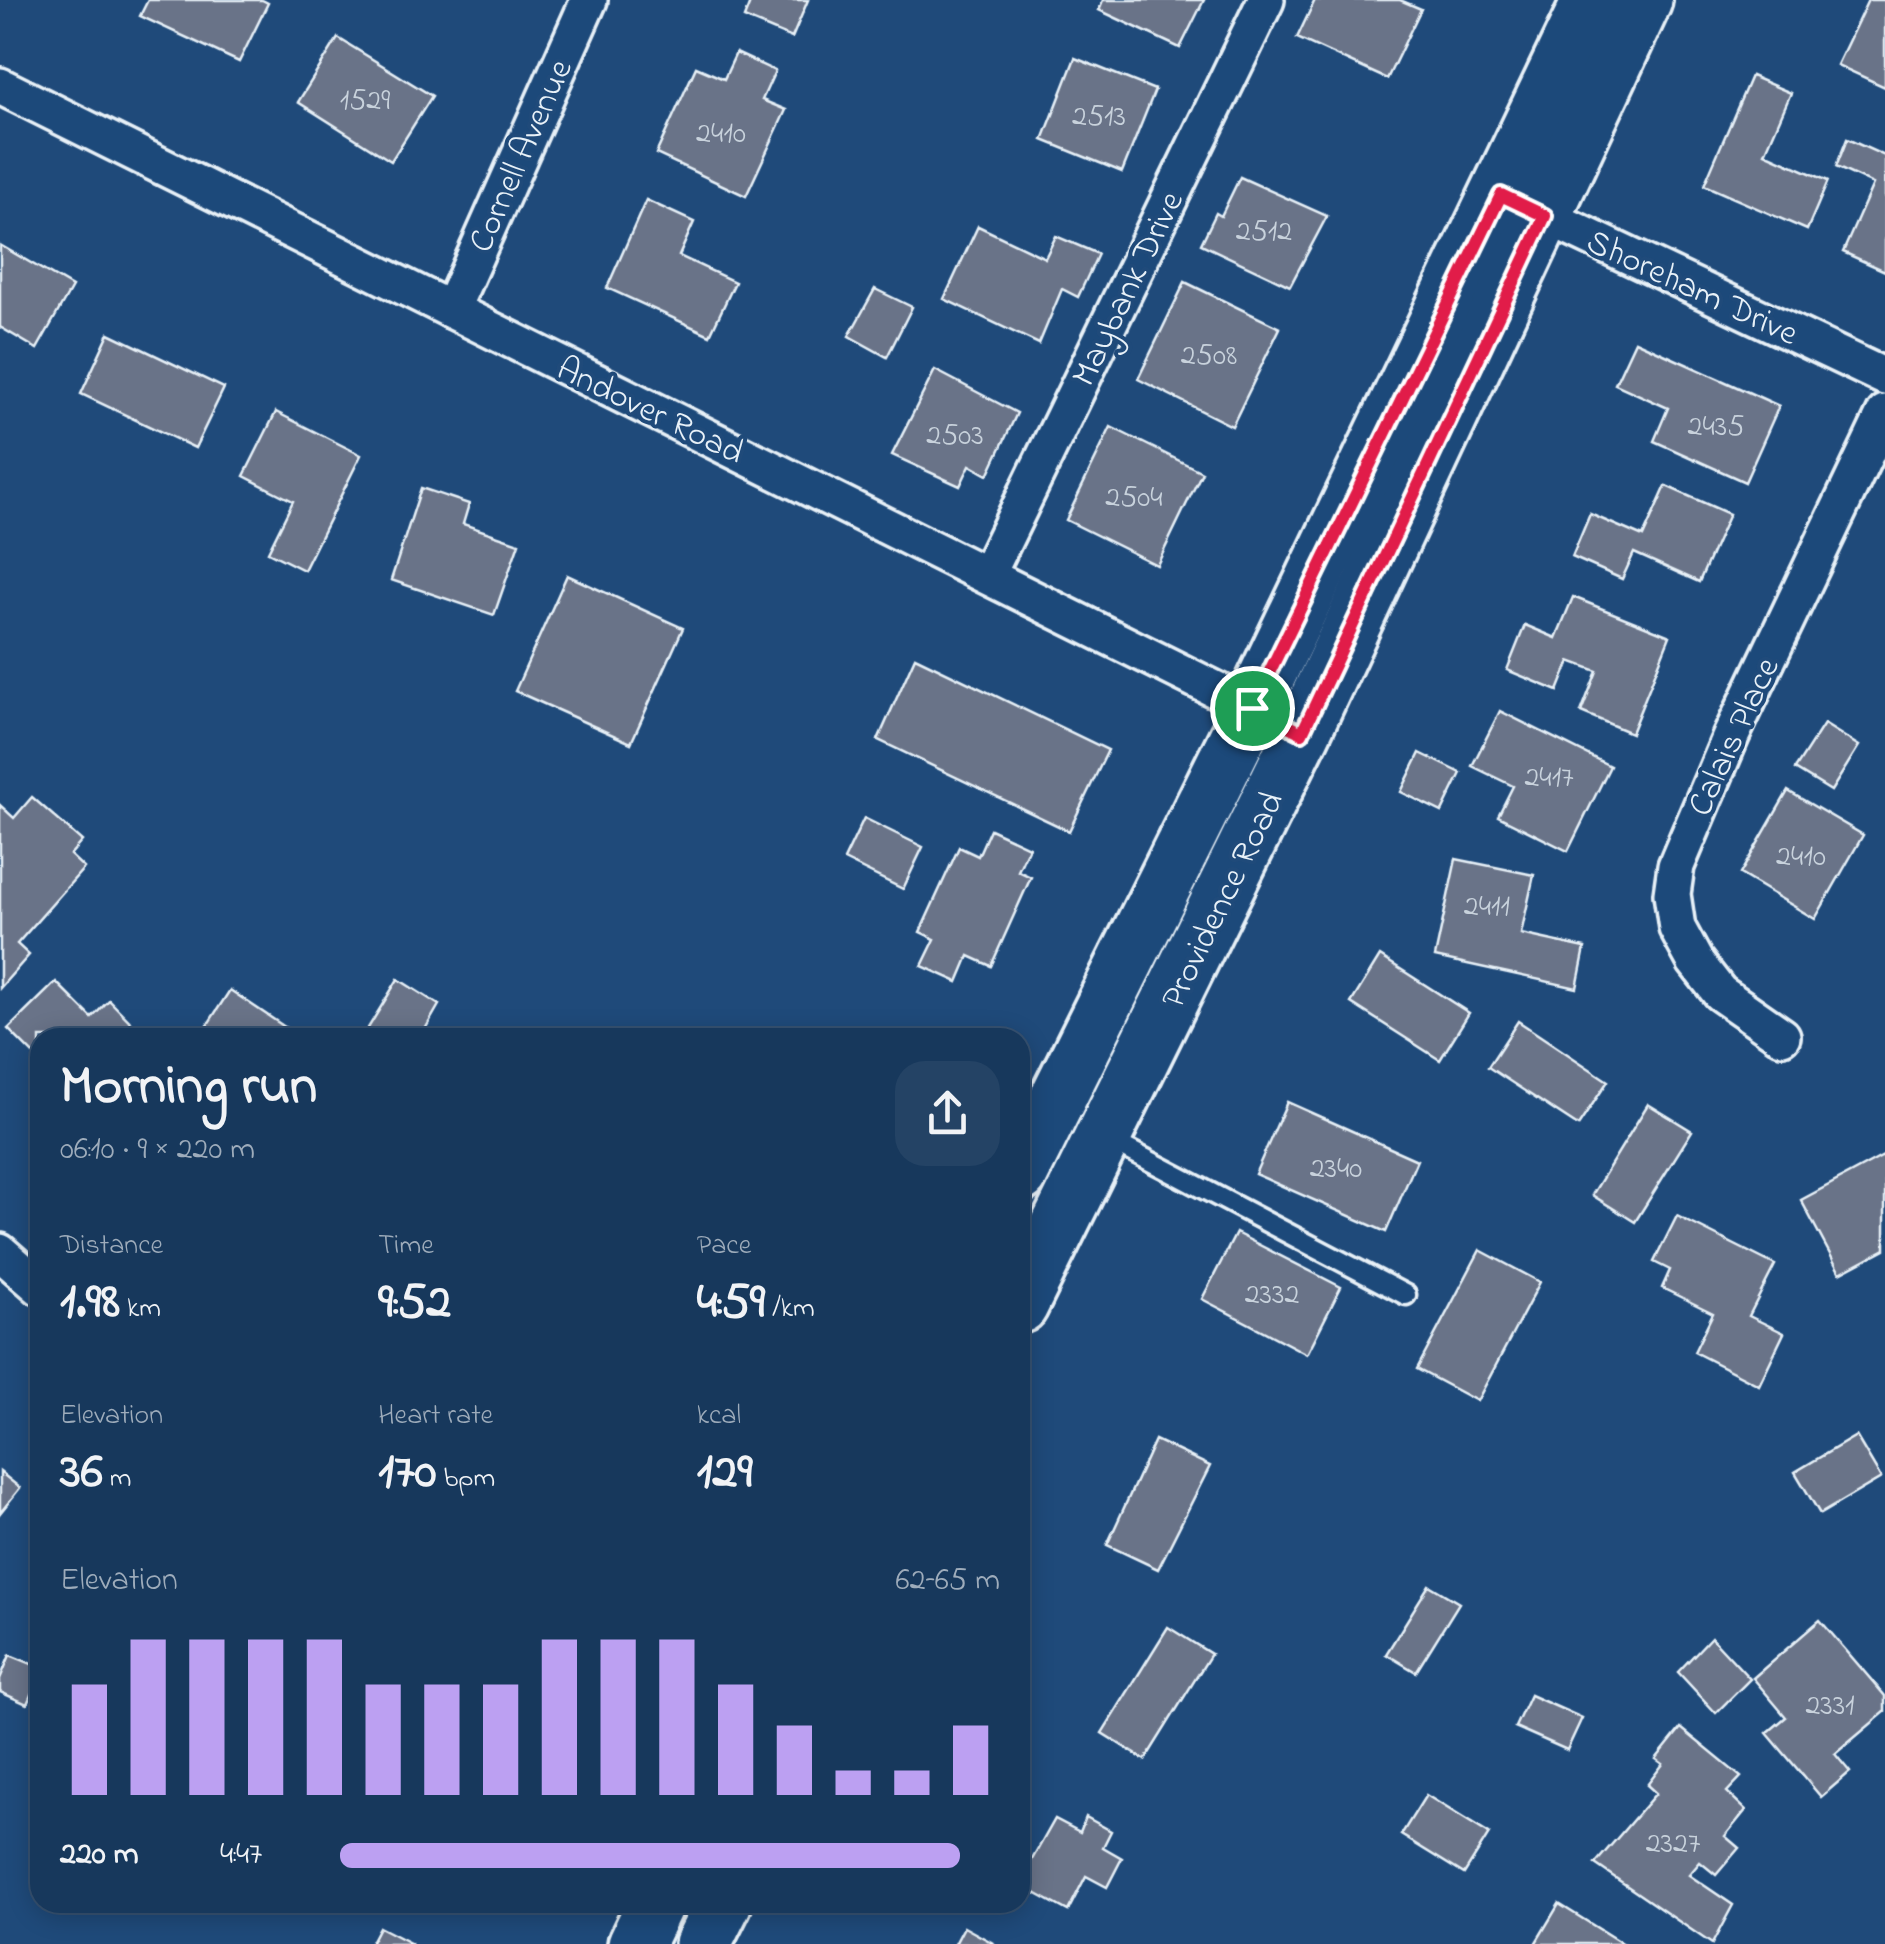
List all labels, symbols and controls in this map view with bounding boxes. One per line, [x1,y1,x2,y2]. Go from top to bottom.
street label: Cornell Avenue [457,52,588,261]
house number: 1529 [340,80,390,124]
house number: 2513 [1072,96,1126,140]
house number: 2410 [696,113,746,157]
street label: Maybank Drive [1060,183,1199,396]
house number: 2512 [1236,211,1292,255]
street label: Shoreham Drive [1577,218,1806,361]
house number: 2508 [1181,335,1237,379]
street label: Andover Road [547,345,752,479]
house number: 2435 [1688,406,1744,450]
house number: 2503 [926,415,984,459]
house number: 2504 [1105,477,1163,521]
street label: Calais Place [1676,649,1794,825]
pin [1210,666,1295,751]
icon: arrive [1225,681,1280,736]
house number: 2417 [1524,757,1574,801]
street label: Providence Road [1150,783,1299,1018]
house number: 2410 [1776,836,1826,880]
house number: 2411 [1464,886,1510,930]
text: Morning run [60,1049,317,1129]
button: share [895,1061,1000,1166]
text: 06:10 · 9 × 220 m [60,1127,255,1174]
house number: 2340 [1310,1148,1362,1192]
text: Distance [60,1226,163,1267]
text: Time [378,1226,434,1267]
text: Pace [697,1226,751,1267]
text: 1.98 [60,1267,120,1340]
text: 9:52 [378,1267,451,1340]
text: 4:59 [697,1267,765,1340]
house number: 2332 [1245,1274,1299,1318]
text: km [120,1289,161,1330]
text: /km [765,1289,815,1330]
text: Elevation [60,1396,163,1437]
text: Heart rate [378,1396,493,1437]
text: kcal [697,1396,741,1437]
text: 36 [60,1437,103,1510]
text: 170 [378,1437,436,1510]
text: 129 [697,1437,752,1510]
text: m [103,1459,131,1500]
text: bpm [436,1459,495,1500]
text: Elevation [60,1558,178,1605]
text: 62–65 m [896,1558,1000,1605]
house number: 2331 [1805,1685,1855,1729]
house number: 2327 [1646,1823,1700,1867]
text: 220 m [60,1832,138,1879]
text: 4:47 [220,1832,262,1879]

